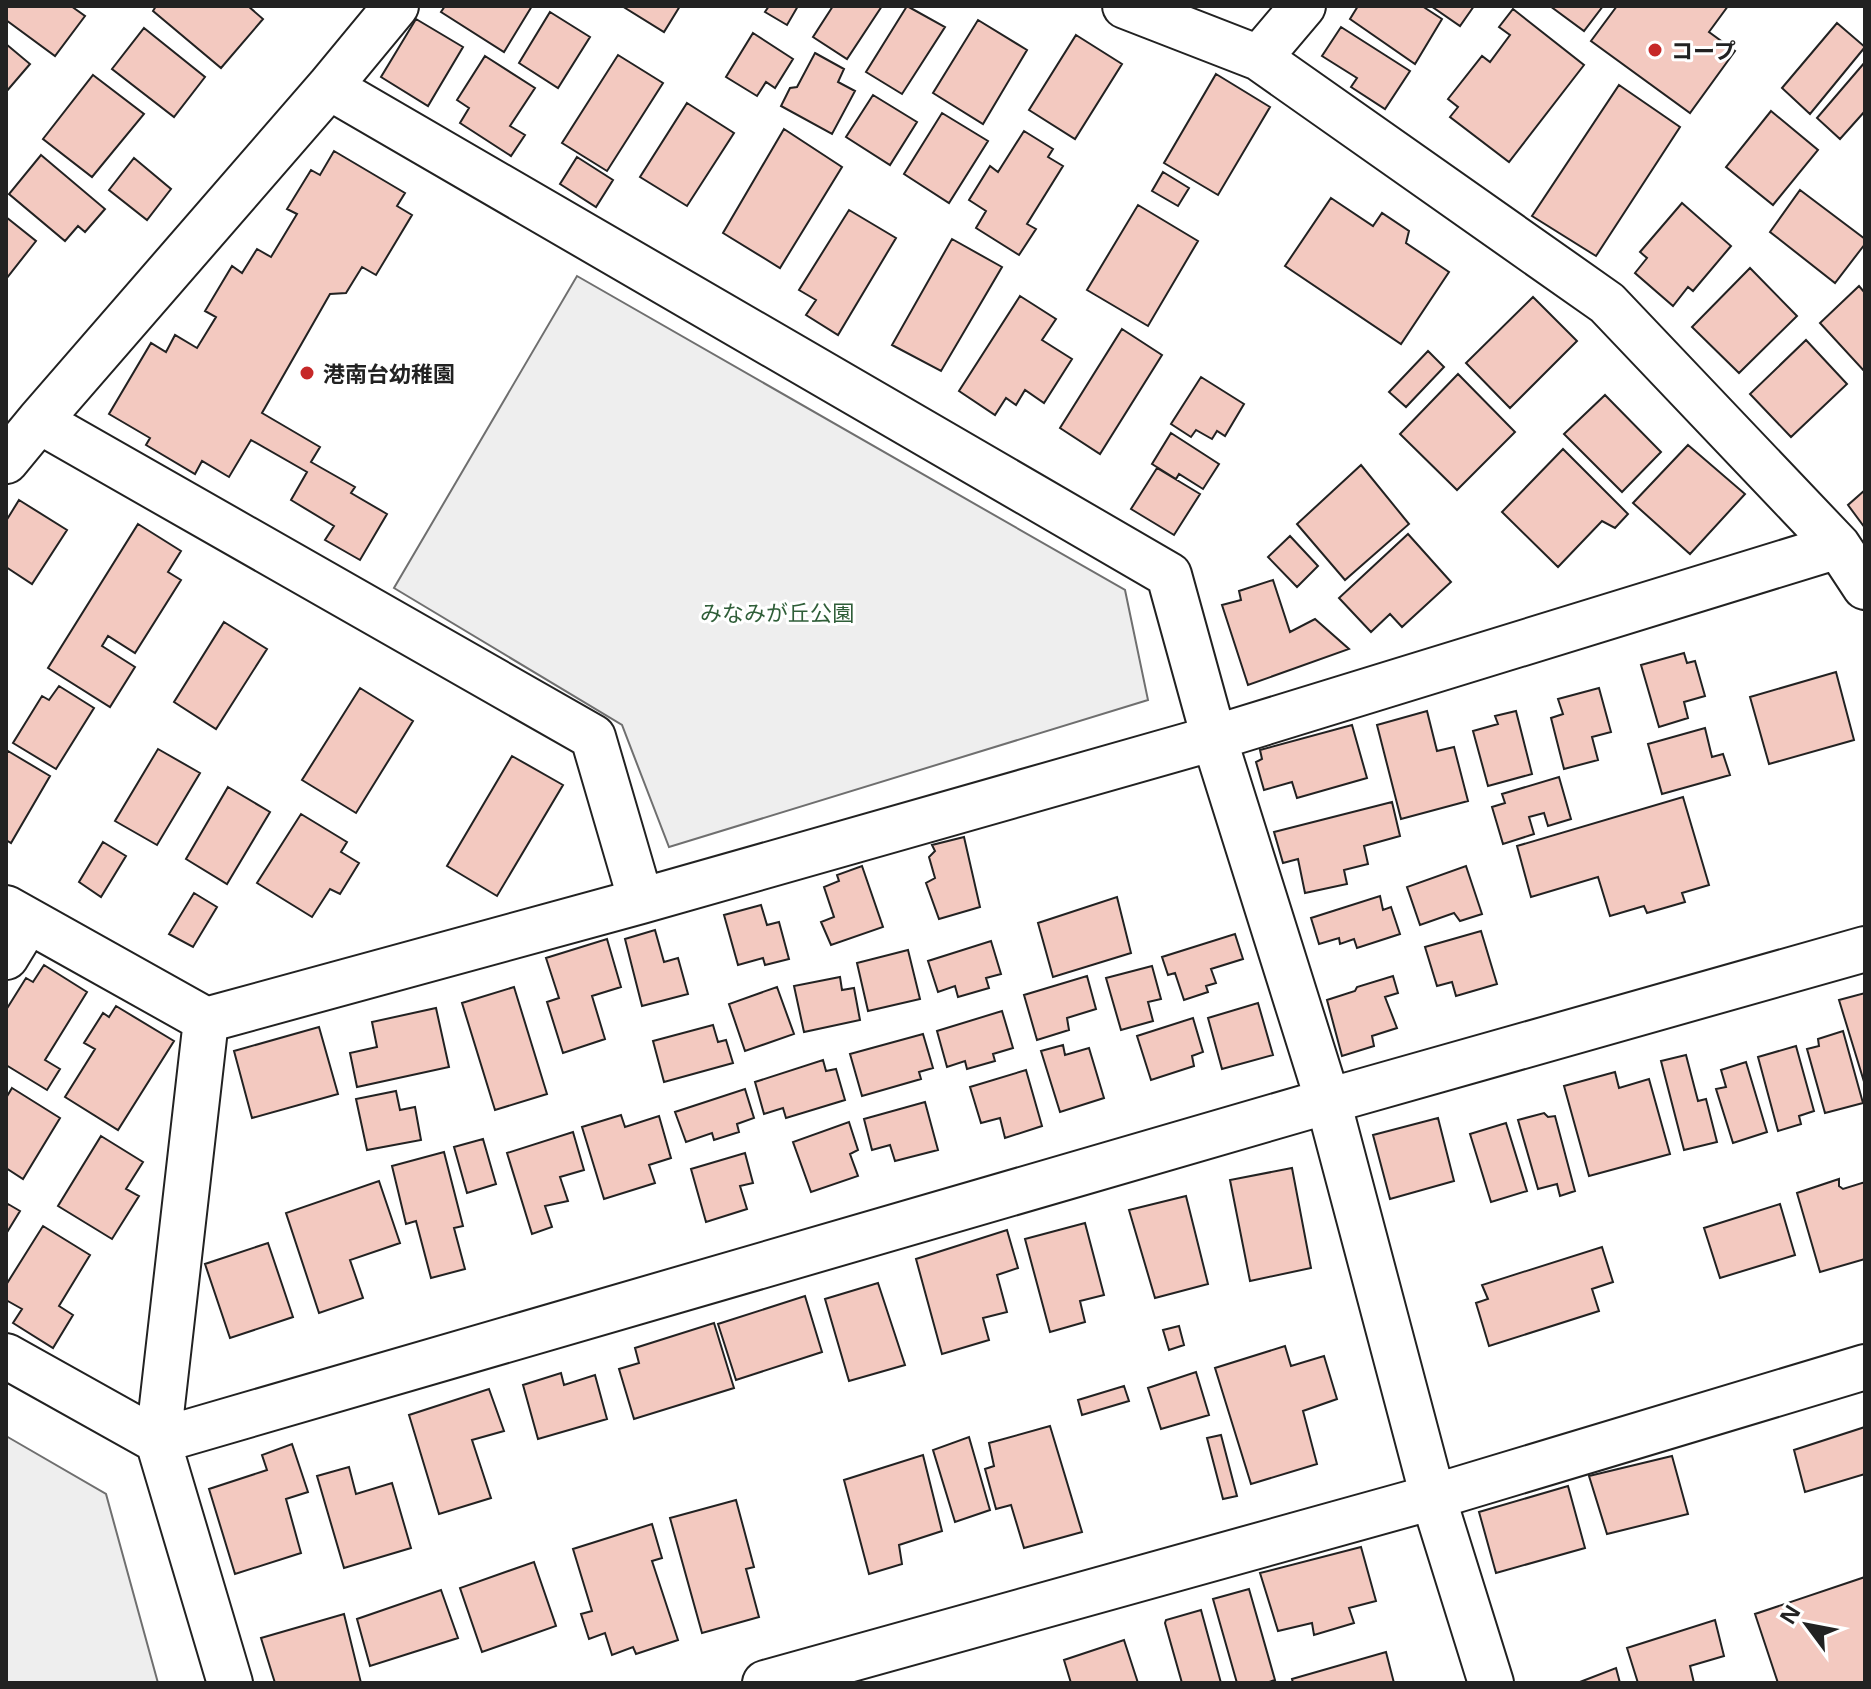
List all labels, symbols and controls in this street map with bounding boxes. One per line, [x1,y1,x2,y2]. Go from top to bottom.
place label: コープ [1671,35,1736,65]
marker: コープ [1646,41,1664,59]
place label: 港南台幼稚園 [323,358,455,388]
marker: 港南台幼稚園 [298,364,316,382]
park label: みなみが丘公園 [700,597,854,627]
north arrow [1767,1585,1847,1665]
text: N [1772,1598,1807,1629]

